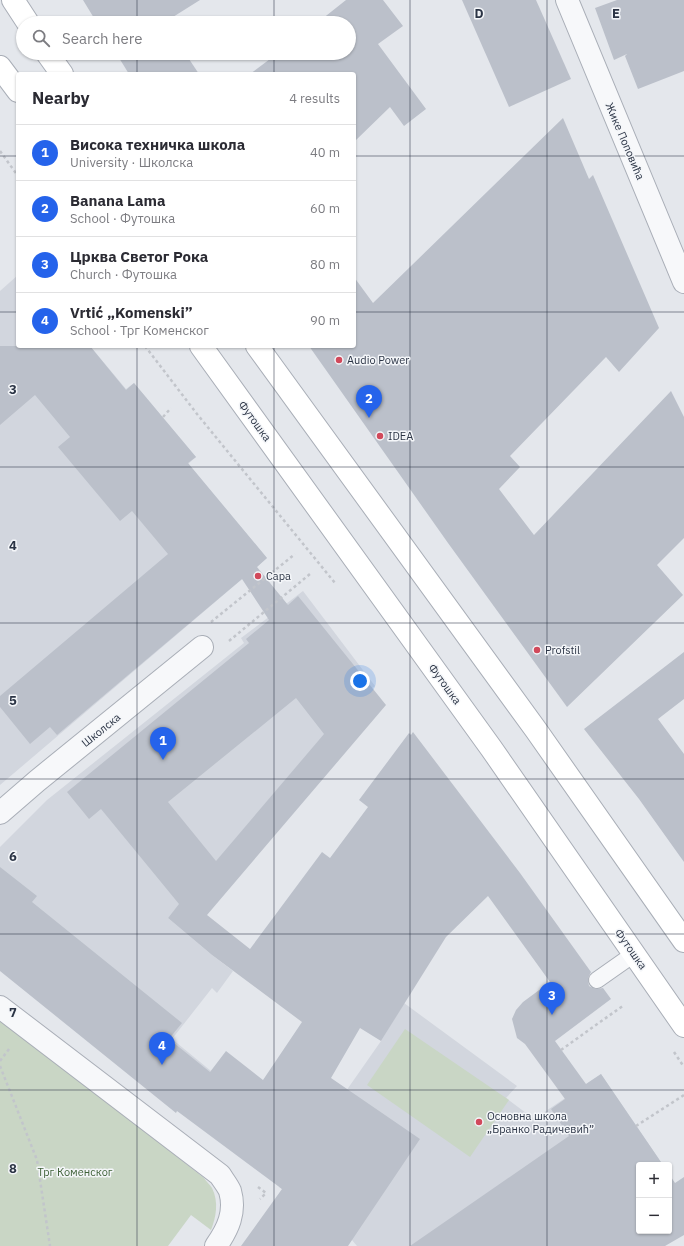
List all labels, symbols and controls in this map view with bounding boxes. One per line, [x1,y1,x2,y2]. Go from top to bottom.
text: D [474,5,484,22]
text: E [612,5,620,22]
search box [16,16,356,60]
icon: search [30,27,52,49]
text: Search here [62,29,142,48]
text: Nearby [32,87,90,109]
text: 4 results [289,90,340,107]
street label: Жике Поповића [602,100,648,182]
text: Висока техничка школа [70,135,245,154]
text: 1 [41,144,49,161]
text: 40 m [310,144,340,161]
text: University · Школска [70,154,193,171]
text: Banana Lama [70,191,166,210]
text: 2 [41,200,49,217]
text: 60 m [310,200,340,217]
text: School · Футошка [70,210,175,227]
text: Црква Светог Рока [70,247,208,266]
text: 3 [41,256,49,273]
text: 80 m [310,256,340,273]
text: Church · Футошка [70,266,177,283]
text: Vrtić „Komenski” [70,303,193,322]
text: 4 [41,312,49,329]
text: 90 m [310,312,340,329]
text: School · Трг Коменског [70,322,209,339]
place label: Audio Power [347,353,409,367]
marker: Audio Power [334,355,344,365]
text: 3 [9,381,17,398]
pin: 2 [356,385,382,418]
street label: Футошка [236,398,274,444]
place label: IDEA [388,429,413,443]
marker: IDEA [375,431,385,441]
text: 4 [9,537,17,554]
place label: Сара [266,569,291,583]
marker: Сара [253,571,263,581]
place label: Profstil [545,643,580,657]
marker: Profstil [532,645,542,655]
street label: Футошка [426,661,464,707]
your location [350,671,370,691]
text: 5 [9,692,17,709]
street label: Школска [79,710,123,750]
pin: 1 [150,727,176,760]
text: 6 [9,848,17,865]
street label: Футошка [612,926,650,972]
pin: 3 [539,982,565,1015]
text: 7 [9,1004,17,1021]
pin: 4 [149,1032,175,1065]
place label: Основна школа „Бранко Радичевић” [487,1109,594,1136]
marker: Основна школа „Бранко Радичевић” [474,1117,484,1127]
text: 8 [9,1160,17,1177]
map controls [636,1162,672,1234]
button: + [636,1162,672,1198]
park label: Трг Коменског [37,1165,113,1179]
button: − [636,1198,672,1234]

